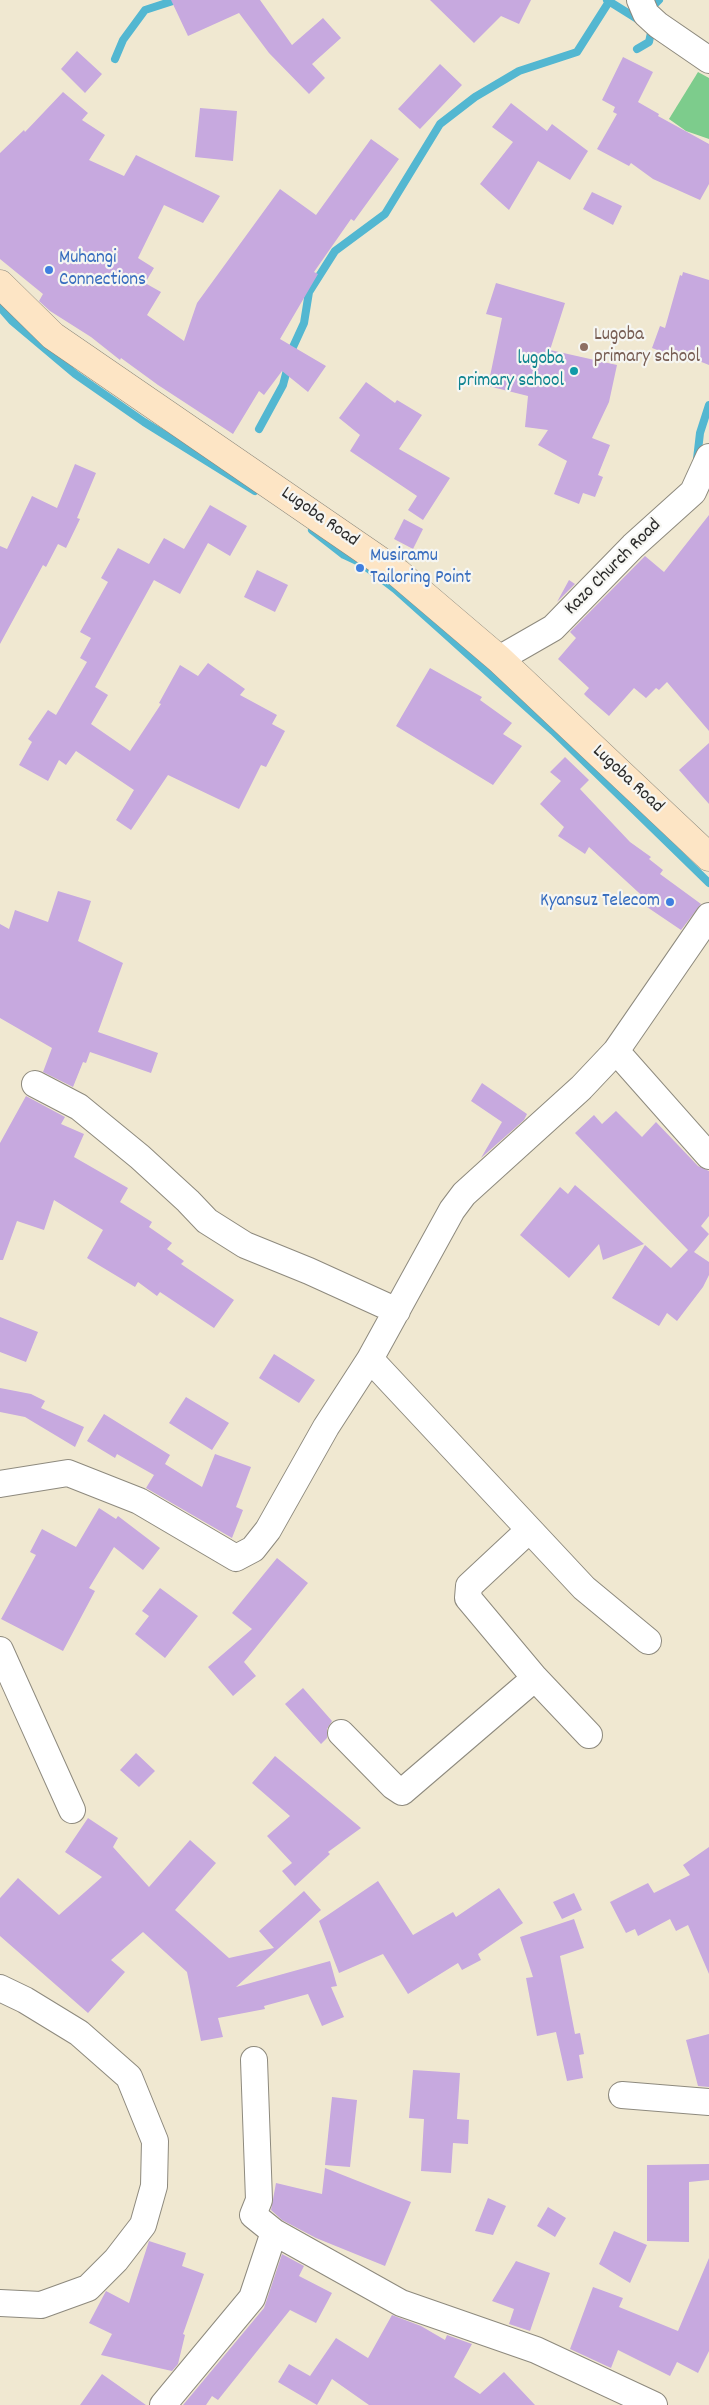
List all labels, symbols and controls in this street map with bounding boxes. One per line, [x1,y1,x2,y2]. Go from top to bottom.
place label: Muhangi Connections [59,248,146,292]
marker: Muhangi Connections [43,264,55,276]
place label: Lugoba primary school [594,325,700,369]
marker: Lugoba primary school [578,341,590,353]
place label: lugoba primary school [458,349,564,393]
marker: lugoba primary school [568,365,580,377]
street label: Lugoba Road [276,483,362,553]
street label: Kazo Church Road [561,515,667,621]
place label: Musiramu Tailoring Point [370,546,471,590]
marker: Musiramu Tailoring Point [354,562,366,574]
street label: Lugoba Road [586,741,668,819]
place label: Kyansuz Telecom [540,891,660,913]
marker: Kyansuz Telecom [664,896,676,908]

